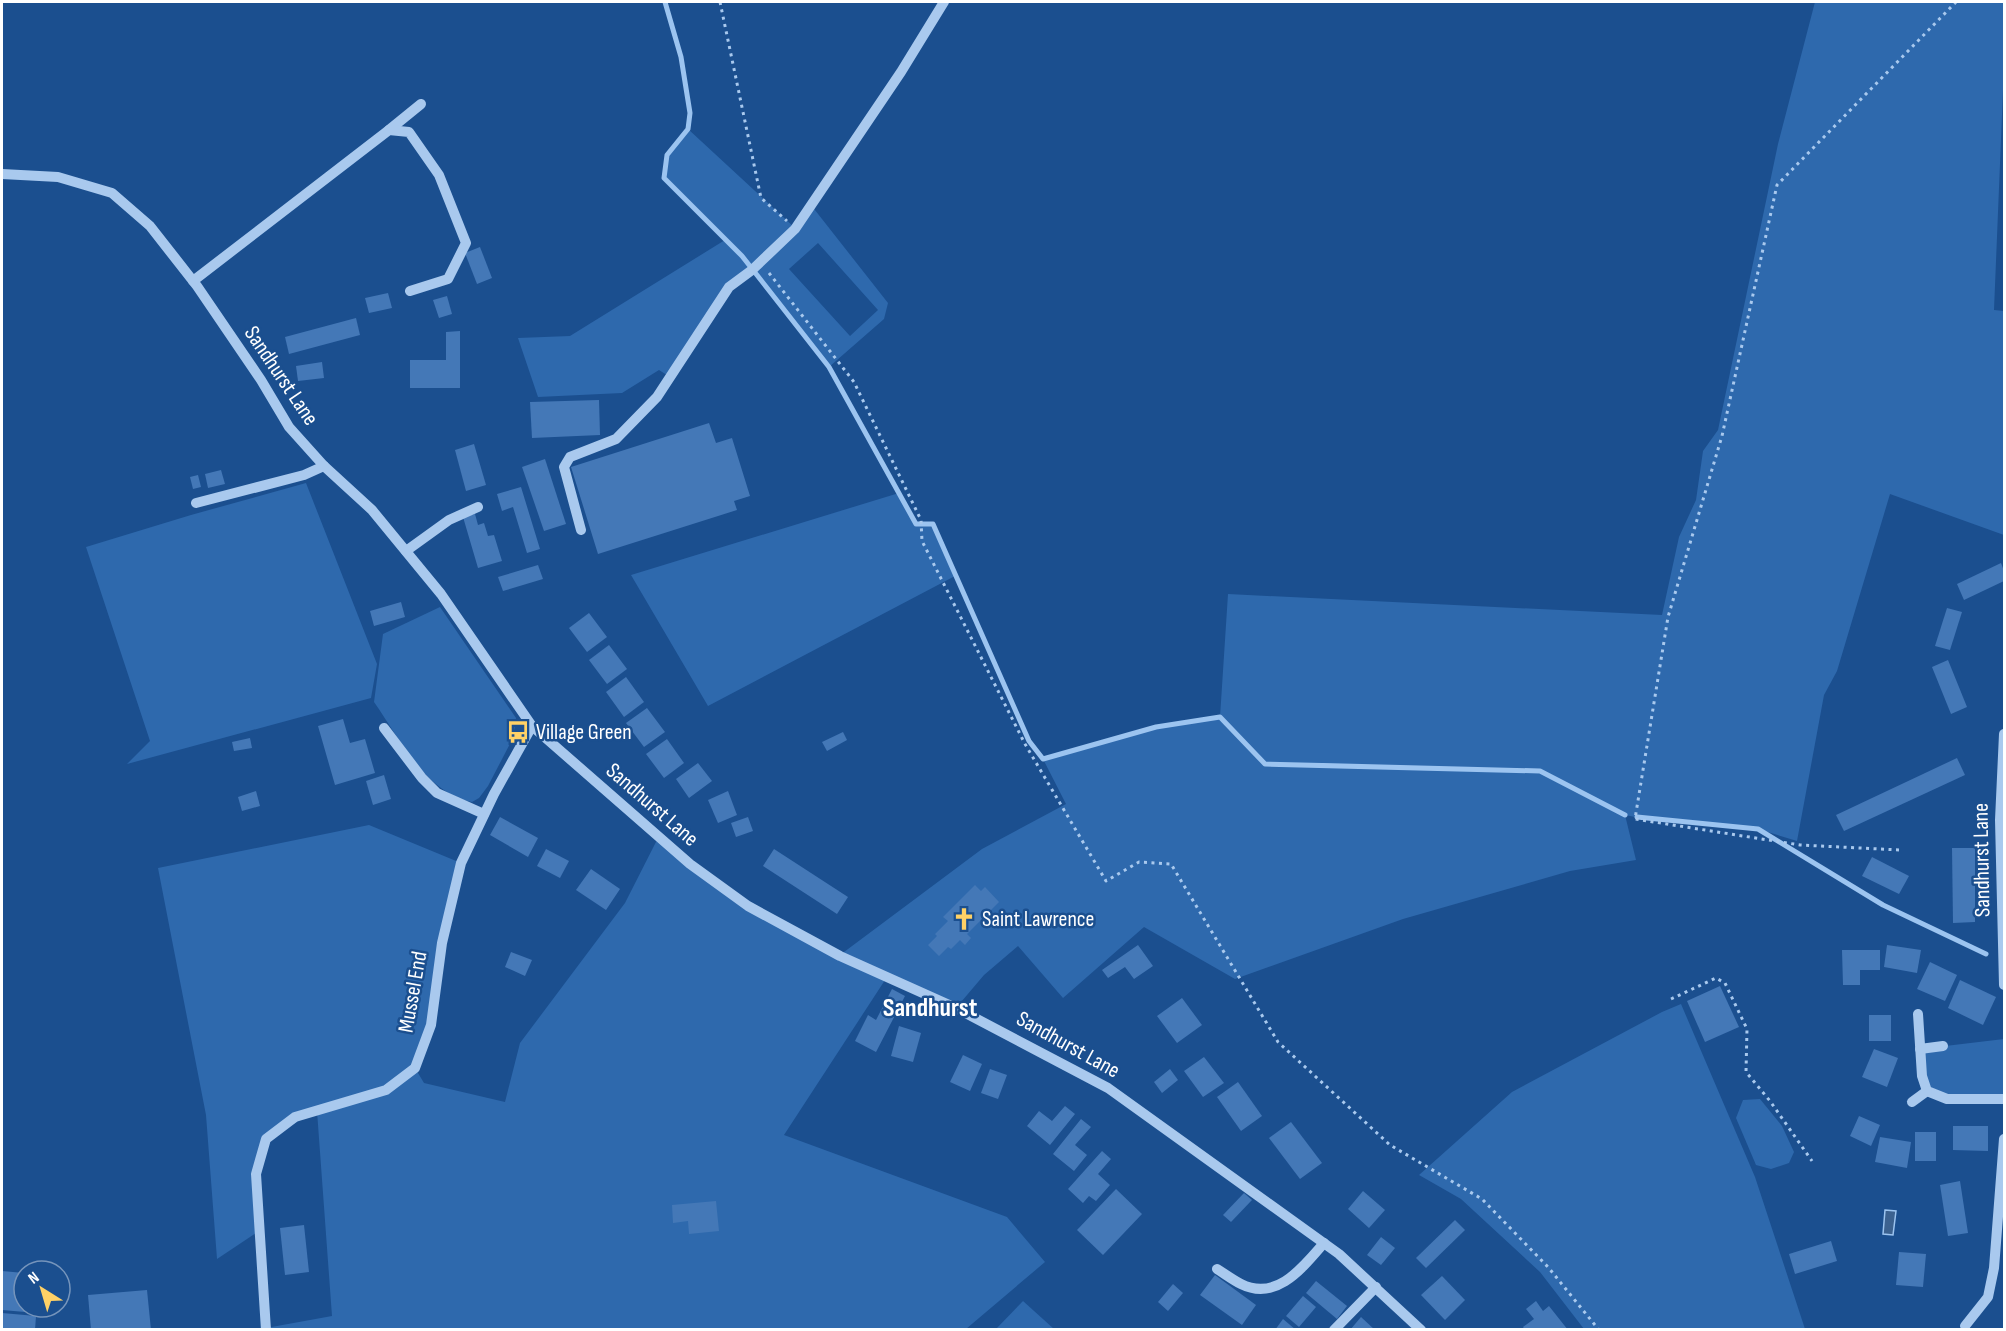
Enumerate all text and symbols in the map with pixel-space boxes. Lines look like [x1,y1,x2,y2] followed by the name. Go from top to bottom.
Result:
[238,321,324,431] street label: Sandhurst Lane
[505,719,531,745] bus stop icon: Village Green
[536,719,632,746] place label: Village Green
[600,757,704,853] street label: Sandhurst Lane
[1968,803,1996,917] street label: Sandhurst Lane
[951,906,977,932] church icon: Saint Lawrence
[982,906,1094,933] place label: Saint Lawrence
[393,949,433,1035] street label: Mussel End
[883,993,978,1024] district label: Sandhurst
[1012,1006,1124,1084] street label: Sandhurst Lane
[12,1259,72,1319] north arrow
[25,1268,43,1288] text: N

